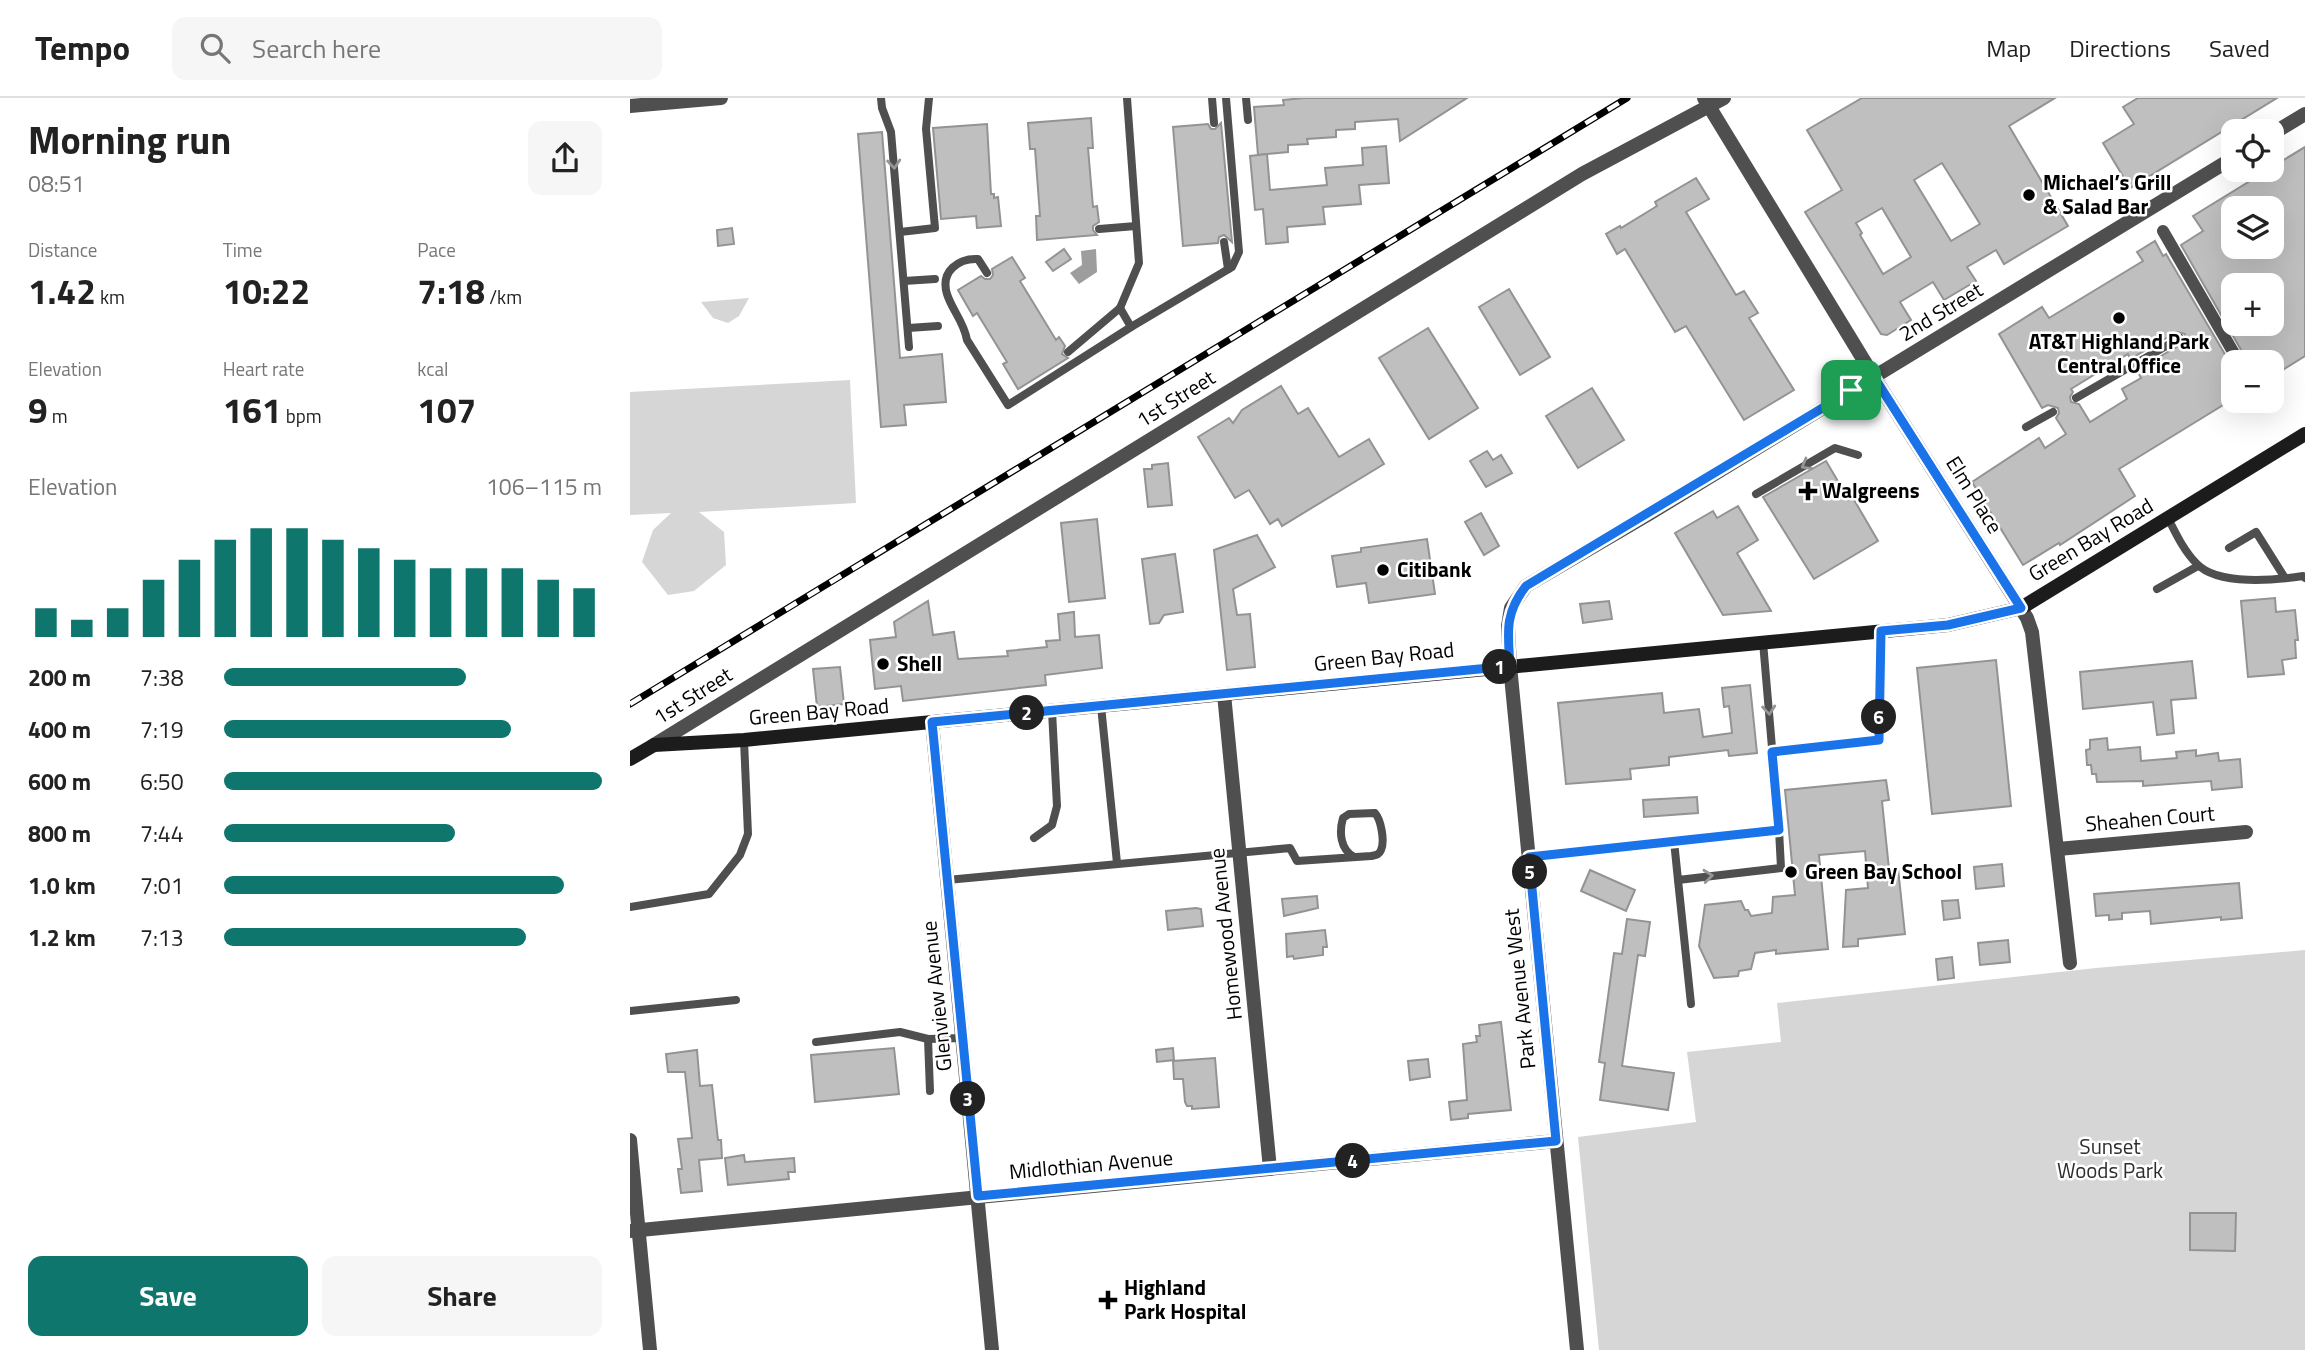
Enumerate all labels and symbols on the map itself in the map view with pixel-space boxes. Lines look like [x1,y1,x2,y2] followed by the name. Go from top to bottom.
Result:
[886,159,901,170] one-way arrow
[2043,166,2171,222] place label: Michael’s Grill & Salad Bar
[2021,187,2037,203] marker: Michael’s Grill & Salad Bar
[1892,273,1989,349] street label: 2nd Street
[2111,310,2127,326] marker: AT&T Highland Park Central Office
[2029,325,2209,381] place label: AT&T Highland Park Central Office
[1821,360,1881,420] pin
[1130,361,1222,435] street label: 1st Street
[1938,449,2011,539] street label: Elm Place
[1800,457,1813,470] one-way arrow
[1822,474,1920,506] place label: Walgreens
[1800,483,1816,499] marker: Walgreens
[2022,489,2159,589] street label: Green Bay Road
[1397,553,1472,585] place label: Citibank
[1375,562,1391,578] marker: Citibank
[1312,633,1456,679] street label: Green Bay Road
[897,647,942,679] place label: Shell
[1482,650,1518,684] pin: 1
[875,656,891,672] marker: Shell
[647,658,739,732] street label: 1st Street
[747,689,890,733] street label: Green Bay Road
[1010,696,1044,730] pin: 2
[1862,700,1896,734] pin: 6
[1761,705,1776,716] one-way arrow
[2084,796,2217,840] street label: Sheahen Court
[1200,847,1250,1022] street label: Homewood Avenue
[1513,854,1548,890] pin: 5
[1805,855,1962,887] place label: Green Bay School
[1783,864,1799,880] marker: Green Bay School
[1702,869,1713,884] one-way arrow
[1495,907,1543,1071] street label: Park Avenue West
[912,919,960,1073] street label: Glenview Avenue
[950,1082,986,1116] pin: 3
[2057,1130,2163,1186] park label: Sunset Woods Park
[1008,1141,1174,1187] street label: Midlothian Avenue
[1336,1144,1370,1178] pin: 4
[1124,1271,1246,1327] place label: Highland Park Hospital
[1098,1290,1118,1310] marker: Highland Park Hospital

